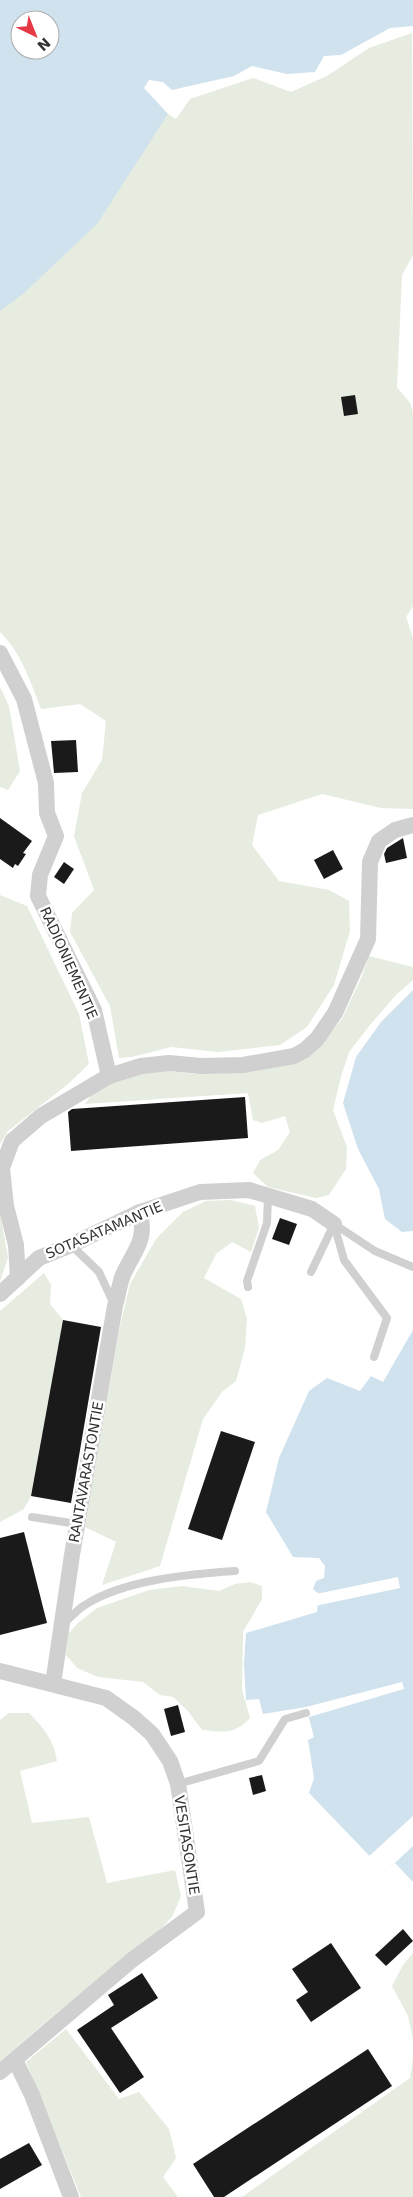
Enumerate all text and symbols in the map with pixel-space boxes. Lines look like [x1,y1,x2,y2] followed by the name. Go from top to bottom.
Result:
[10,10,60,60] north arrow
[34,35,54,54] text: N
[37,904,101,1022] street label: RADIONIEMENTIE
[43,1198,165,1262] street label: SOTASATAMANTIE
[66,1400,106,1544] street label: RANTAVARASTONTIE
[171,1794,203,1896] street label: VESITASONTIE

